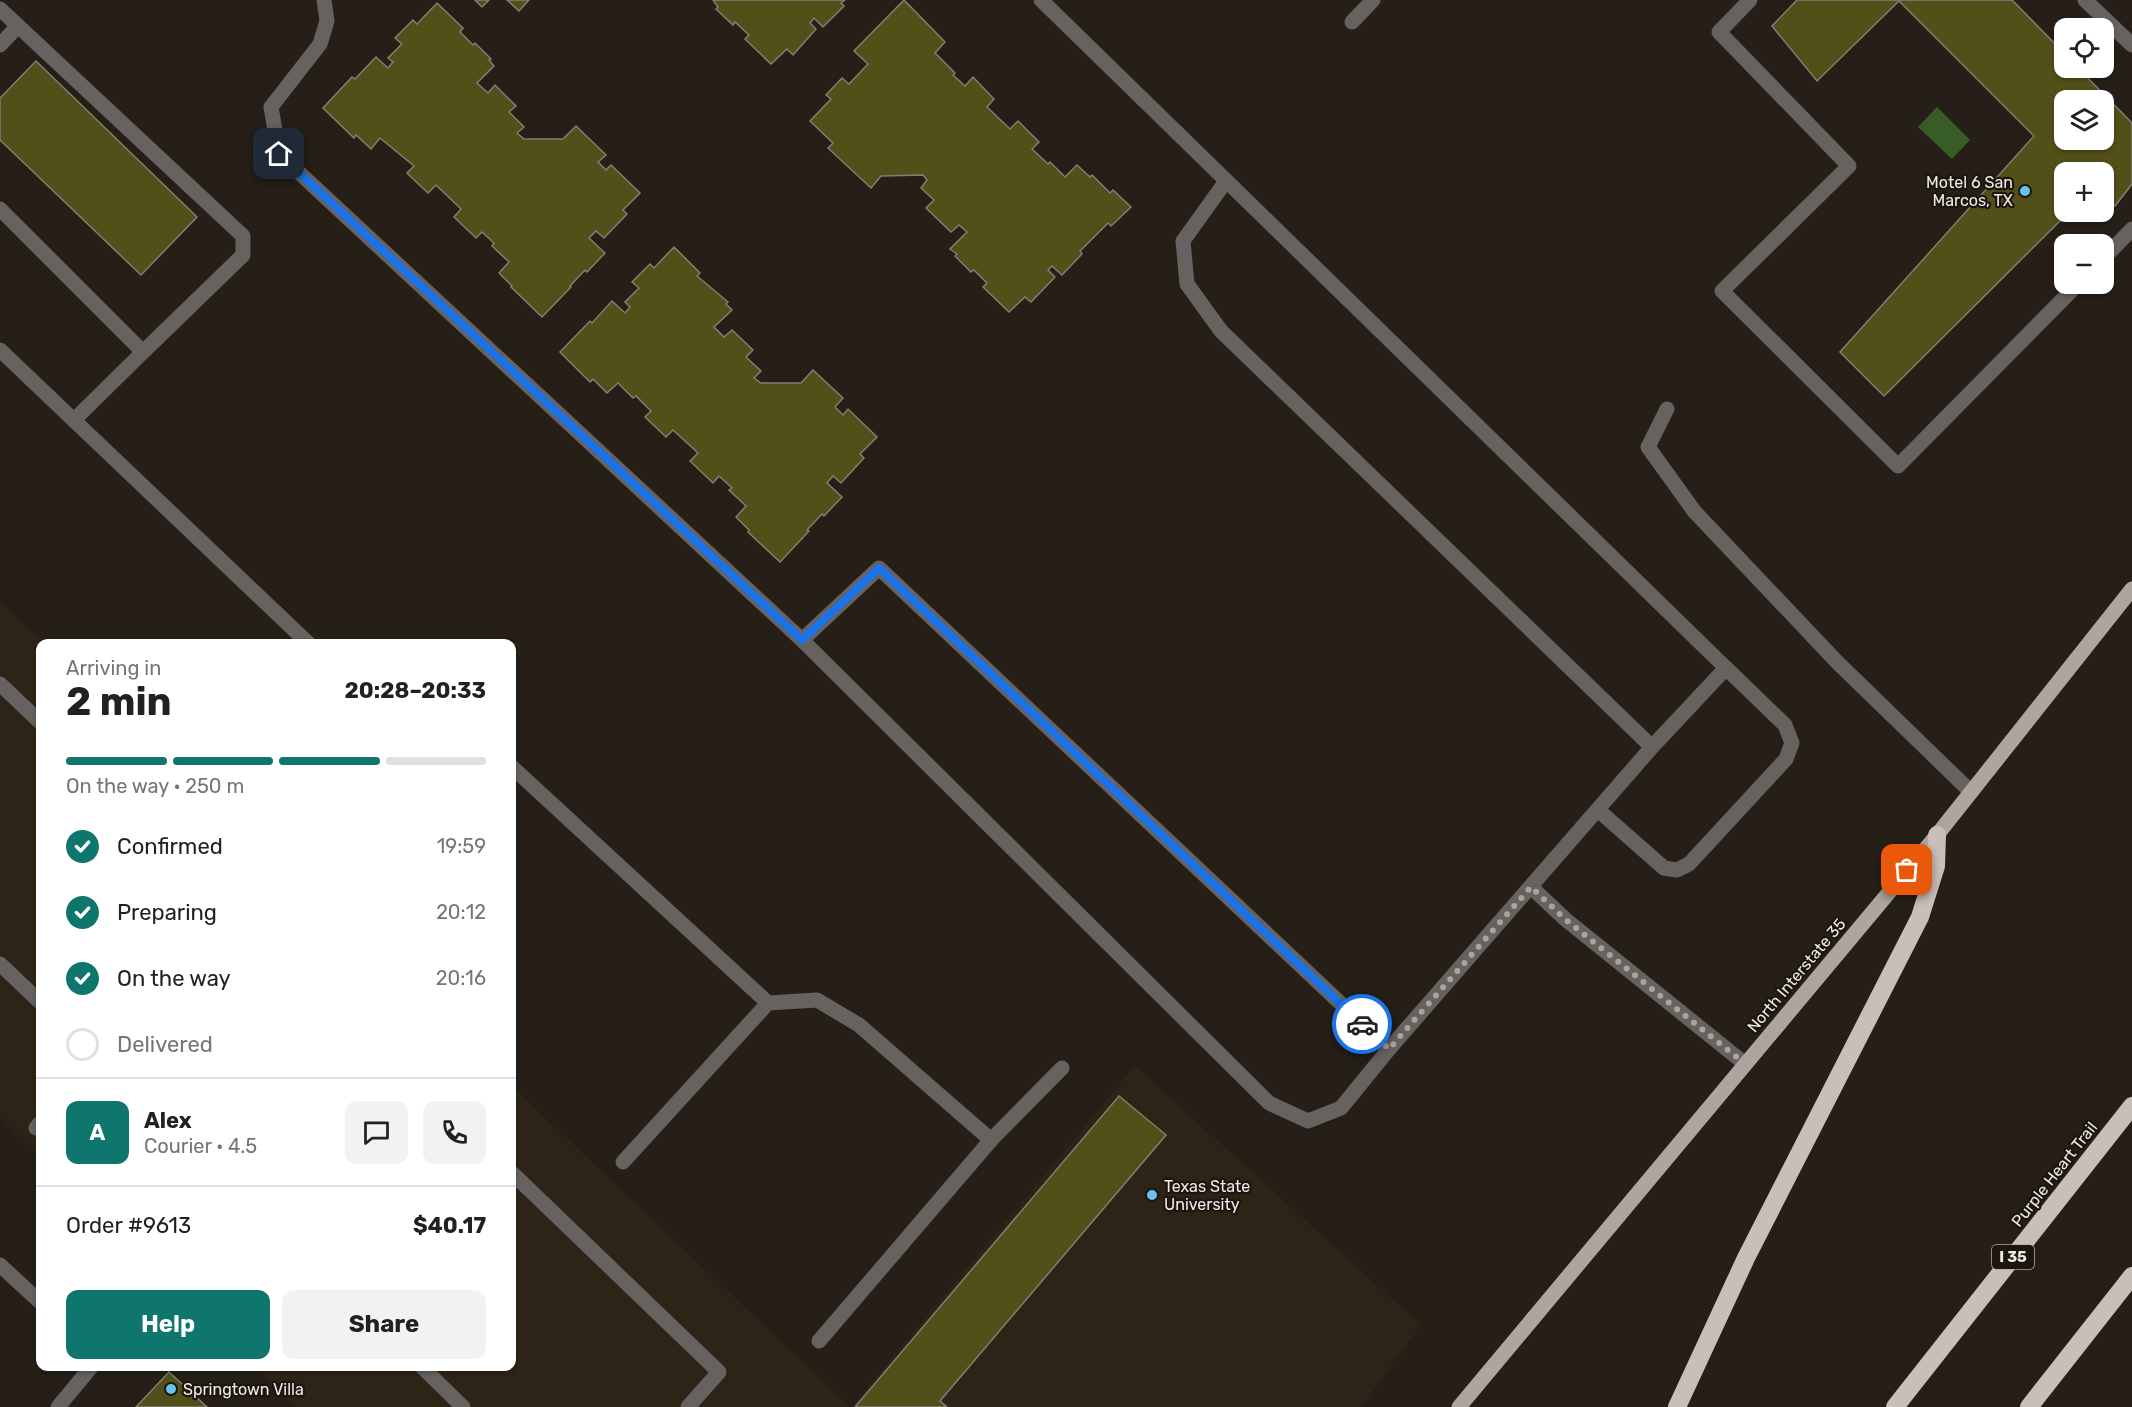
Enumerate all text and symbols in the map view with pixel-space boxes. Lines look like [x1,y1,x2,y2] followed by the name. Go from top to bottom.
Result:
[2054,18,2114,294] map controls
[2054,18,2114,78] button: locate
[2054,90,2114,150] button: layers
[253,128,304,179] pin
[262,137,295,170] icon: home
[2054,162,2114,222] button: +
[1926,173,2013,210] place label: Motel 6 San Marcos, TX
[2018,184,2032,198] marker: Motel 6 San Marcos, TX
[2054,234,2114,294] button: −
[66,656,161,680] text: Arriving in
[345,677,486,704] text: 20:28–20:33
[66,679,172,725] text: 2 min
[66,774,244,798] text: On the way · 250 m
[66,830,99,863] icon: check
[117,833,223,860] text: Confirmed
[437,834,486,858] text: 19:59
[1881,844,1932,895] pin
[1890,853,1923,886] icon: bag
[66,896,99,929] icon: check
[117,899,217,926] text: Preparing
[436,900,486,924] text: 20:12
[1743,914,1850,1036] street label: North Interstate 35
[66,962,99,995] icon: check
[117,965,231,992] text: On the way
[436,966,486,990] text: 20:16
[1332,994,1392,1054] courier
[1346,1008,1379,1041] icon: car
[117,1031,213,1058] text: Delivered
[345,1101,408,1164] button: chat
[423,1101,486,1164] button: phone
[144,1107,192,1134] text: Alex
[2008,1118,2101,1231] street label: Purple Heart Trail
[90,1119,105,1146] text: A
[144,1134,257,1158] text: Courier · 4.5
[1164,1177,1250,1214] place label: Texas State University
[1145,1188,1159,1202] marker: Texas State University
[66,1212,191,1239] text: Order #9613
[413,1212,486,1239] text: $40.17
[1992,1245,2034,1269] road number: I 35
[66,1290,270,1359] button: Help
[282,1290,486,1359] button: Share
[183,1380,304,1399] place label: Springtown Villa
[164,1382,178,1396] marker: Springtown Villa

